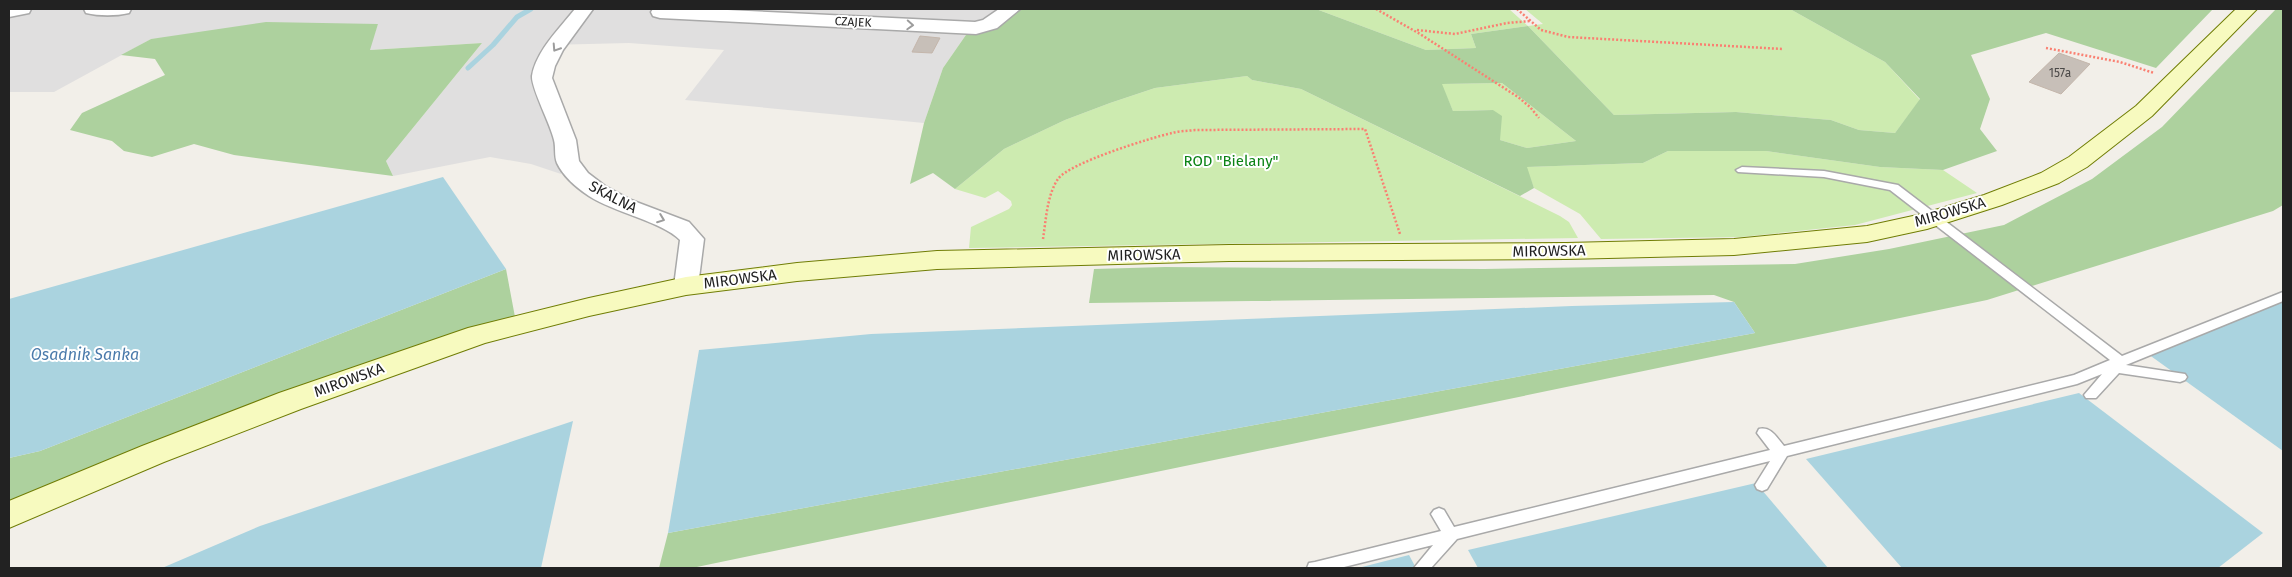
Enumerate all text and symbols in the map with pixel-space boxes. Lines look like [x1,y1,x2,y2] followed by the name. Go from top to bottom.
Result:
[834,14,873,30] street label: CZAJEK
[906,19,914,30] one-way arrow
[552,43,562,52] one-way arrow
[2049,66,2071,80] house number: 157a
[1184,152,1279,170] park label: ROD "Bielany"
[586,177,640,217] street label: SKALNA
[1912,193,1988,231] street label: MIROWSKA
[656,213,665,224] one-way arrow
[1512,241,1586,261] street label: MIROWSKA
[1107,245,1181,265] street label: MIROWSKA
[703,266,778,292] street label: MIROWSKA
[31,345,139,364] water label: Osadnik Sanka
[311,359,387,401] street label: MIROWSKA

